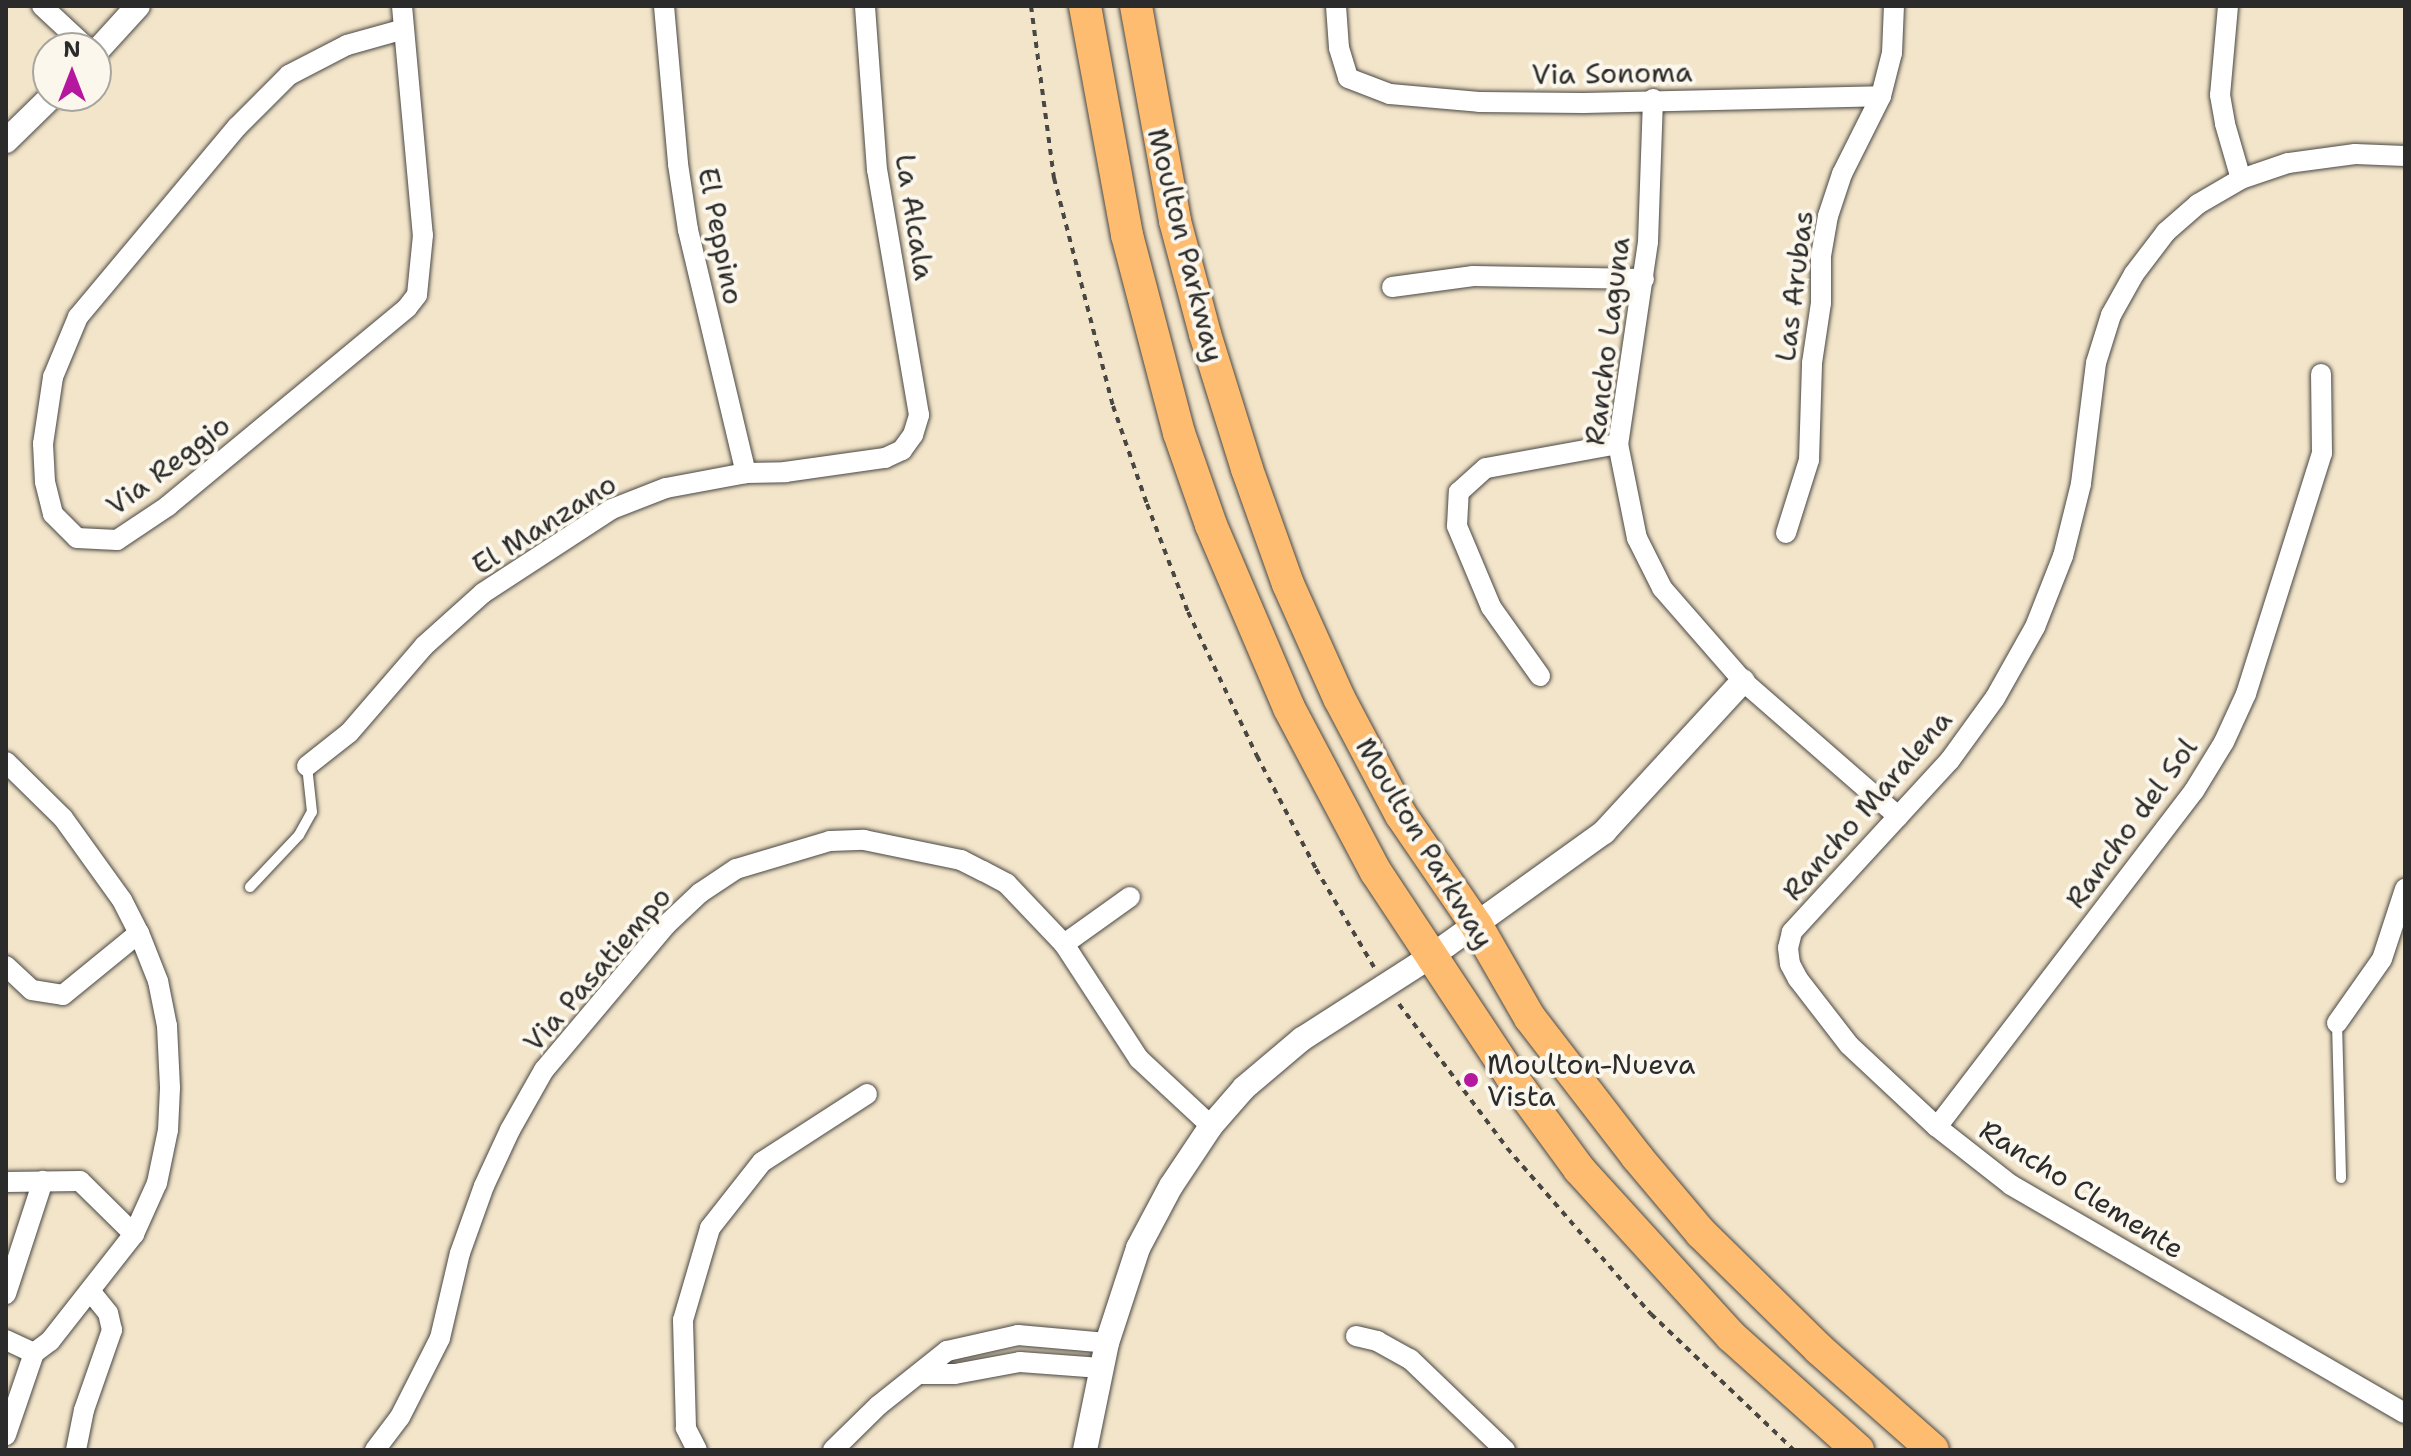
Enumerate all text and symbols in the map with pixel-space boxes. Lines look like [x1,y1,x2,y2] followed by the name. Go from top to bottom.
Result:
[32,32,112,112] north arrow
[63,35,81,64] text: N
[1531,55,1693,91] street label: Via Sonoma
[1141,125,1231,365] street label: Moulton Parkway
[888,152,942,282] street label: La Alcala
[691,165,751,307] street label: El Peppino
[1768,209,1820,363] street label: Las Arubas
[1578,235,1636,447] street label: Rancho Laguna
[100,408,236,522] street label: Via Reggio
[466,466,622,582] street label: El Manzano
[1775,703,1959,907] street label: Rancho Maralena
[2058,731,2204,915] street label: Rancho del Sol
[1349,732,1501,954] street label: Moulton Parkway
[516,880,678,1058] street label: Via Pasatiempo
[1487,1047,1695,1113] place label: Moulton-Nueva Vista
[1462,1071,1480,1089] marker: Moulton-Nueva Vista
[1974,1113,2190,1265] street label: Rancho Clemente

